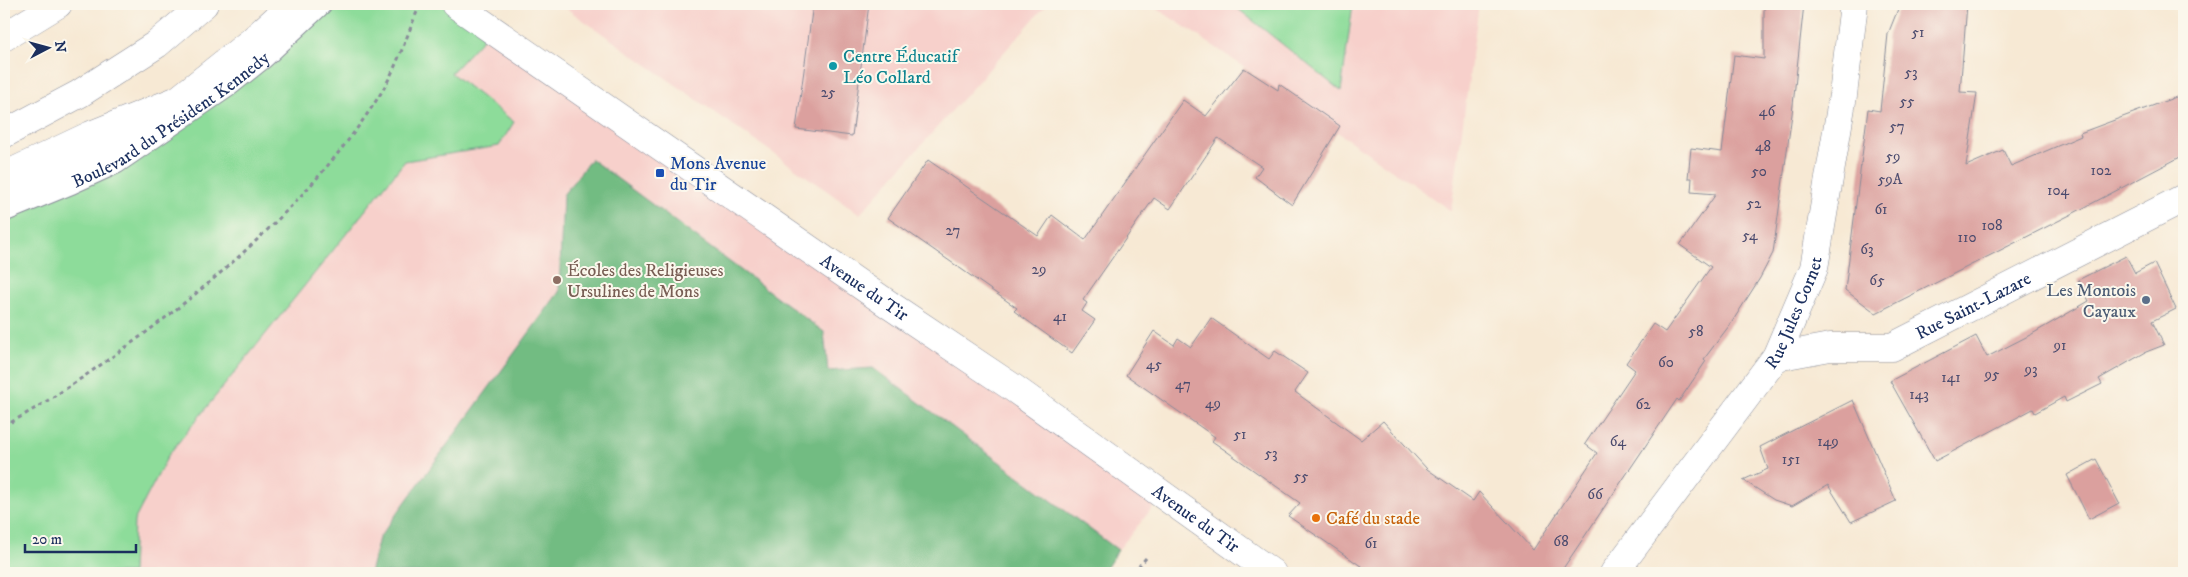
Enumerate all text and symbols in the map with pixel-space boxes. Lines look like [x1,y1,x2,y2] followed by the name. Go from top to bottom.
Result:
[22,22,72,72] north arrow
[1912,23,1924,42] house number: 51
[50,40,70,54] text: N
[843,46,961,89] place label: Centre Éducatif Léo Collard
[69,47,275,193] street label: Boulevard du Président Kennedy
[827,60,839,72] marker: Centre Éducatif Léo Collard
[1904,63,1918,82] house number: 53
[821,83,836,102] house number: 25
[1900,92,1915,111] house number: 55
[1759,102,1776,121] house number: 46
[1889,117,1905,136] house number: 57
[1755,137,1771,156] house number: 48
[1886,147,1900,166] house number: 59
[670,153,766,196] place label: Mons Avenue du Tir
[2091,161,2112,180] house number: 102
[1751,162,1767,181] house number: 50
[654,167,666,179] marker: Mons Avenue du Tir
[1878,170,1903,189] house number: 59A
[2047,181,2069,200] house number: 104
[1747,194,1762,213] house number: 52
[1874,200,1888,219] house number: 61
[1981,216,2003,235] house number: 108
[946,221,961,240] house number: 27
[1742,226,1758,245] house number: 54
[1957,228,1977,247] house number: 110
[1860,240,1874,259] house number: 63
[816,250,912,327] street label: Avenue du Tir
[1761,255,1828,374] street label: Rue Jules Cornet
[567,260,724,303] place label: Écoles des Religieuses Ursulines de Mons
[1032,260,1046,279] house number: 29
[1912,268,2035,345] street label: Rue Saint-Lazare
[1869,271,1885,290] house number: 65
[551,274,563,286] marker: Écoles des Religieuses Ursulines de Mons
[2046,280,2136,323] place label: Les Montois Cayaux
[2140,294,2152,306] marker: Les Montois Cayaux
[1053,307,1067,326] house number: 41
[1689,322,1703,341] house number: 58
[2053,336,2066,355] house number: 91
[1658,353,1674,372] house number: 60
[1146,355,1163,374] house number: 45
[2023,360,2038,379] house number: 93
[1984,365,2000,384] house number: 95
[1941,368,1961,387] house number: 141
[1175,375,1191,394] house number: 47
[1909,385,1929,404] house number: 143
[1205,394,1221,413] house number: 49
[1635,395,1651,414] house number: 62
[1234,425,1246,444] house number: 51
[1610,432,1627,451] house number: 64
[1817,432,1839,451] house number: 149
[1264,444,1278,463] house number: 53
[1782,450,1800,469] house number: 151
[1294,467,1309,486] house number: 55
[1147,481,1243,558] street label: Avenue du Tir
[1587,485,1604,504] house number: 66
[1326,508,1420,530] place label: Café du stade
[1310,512,1322,524] marker: Café du stade
[25,522,136,554] scale bar
[32,530,62,549] text: 20 m
[1553,532,1569,551] house number: 68
[1364,534,1378,553] house number: 61

